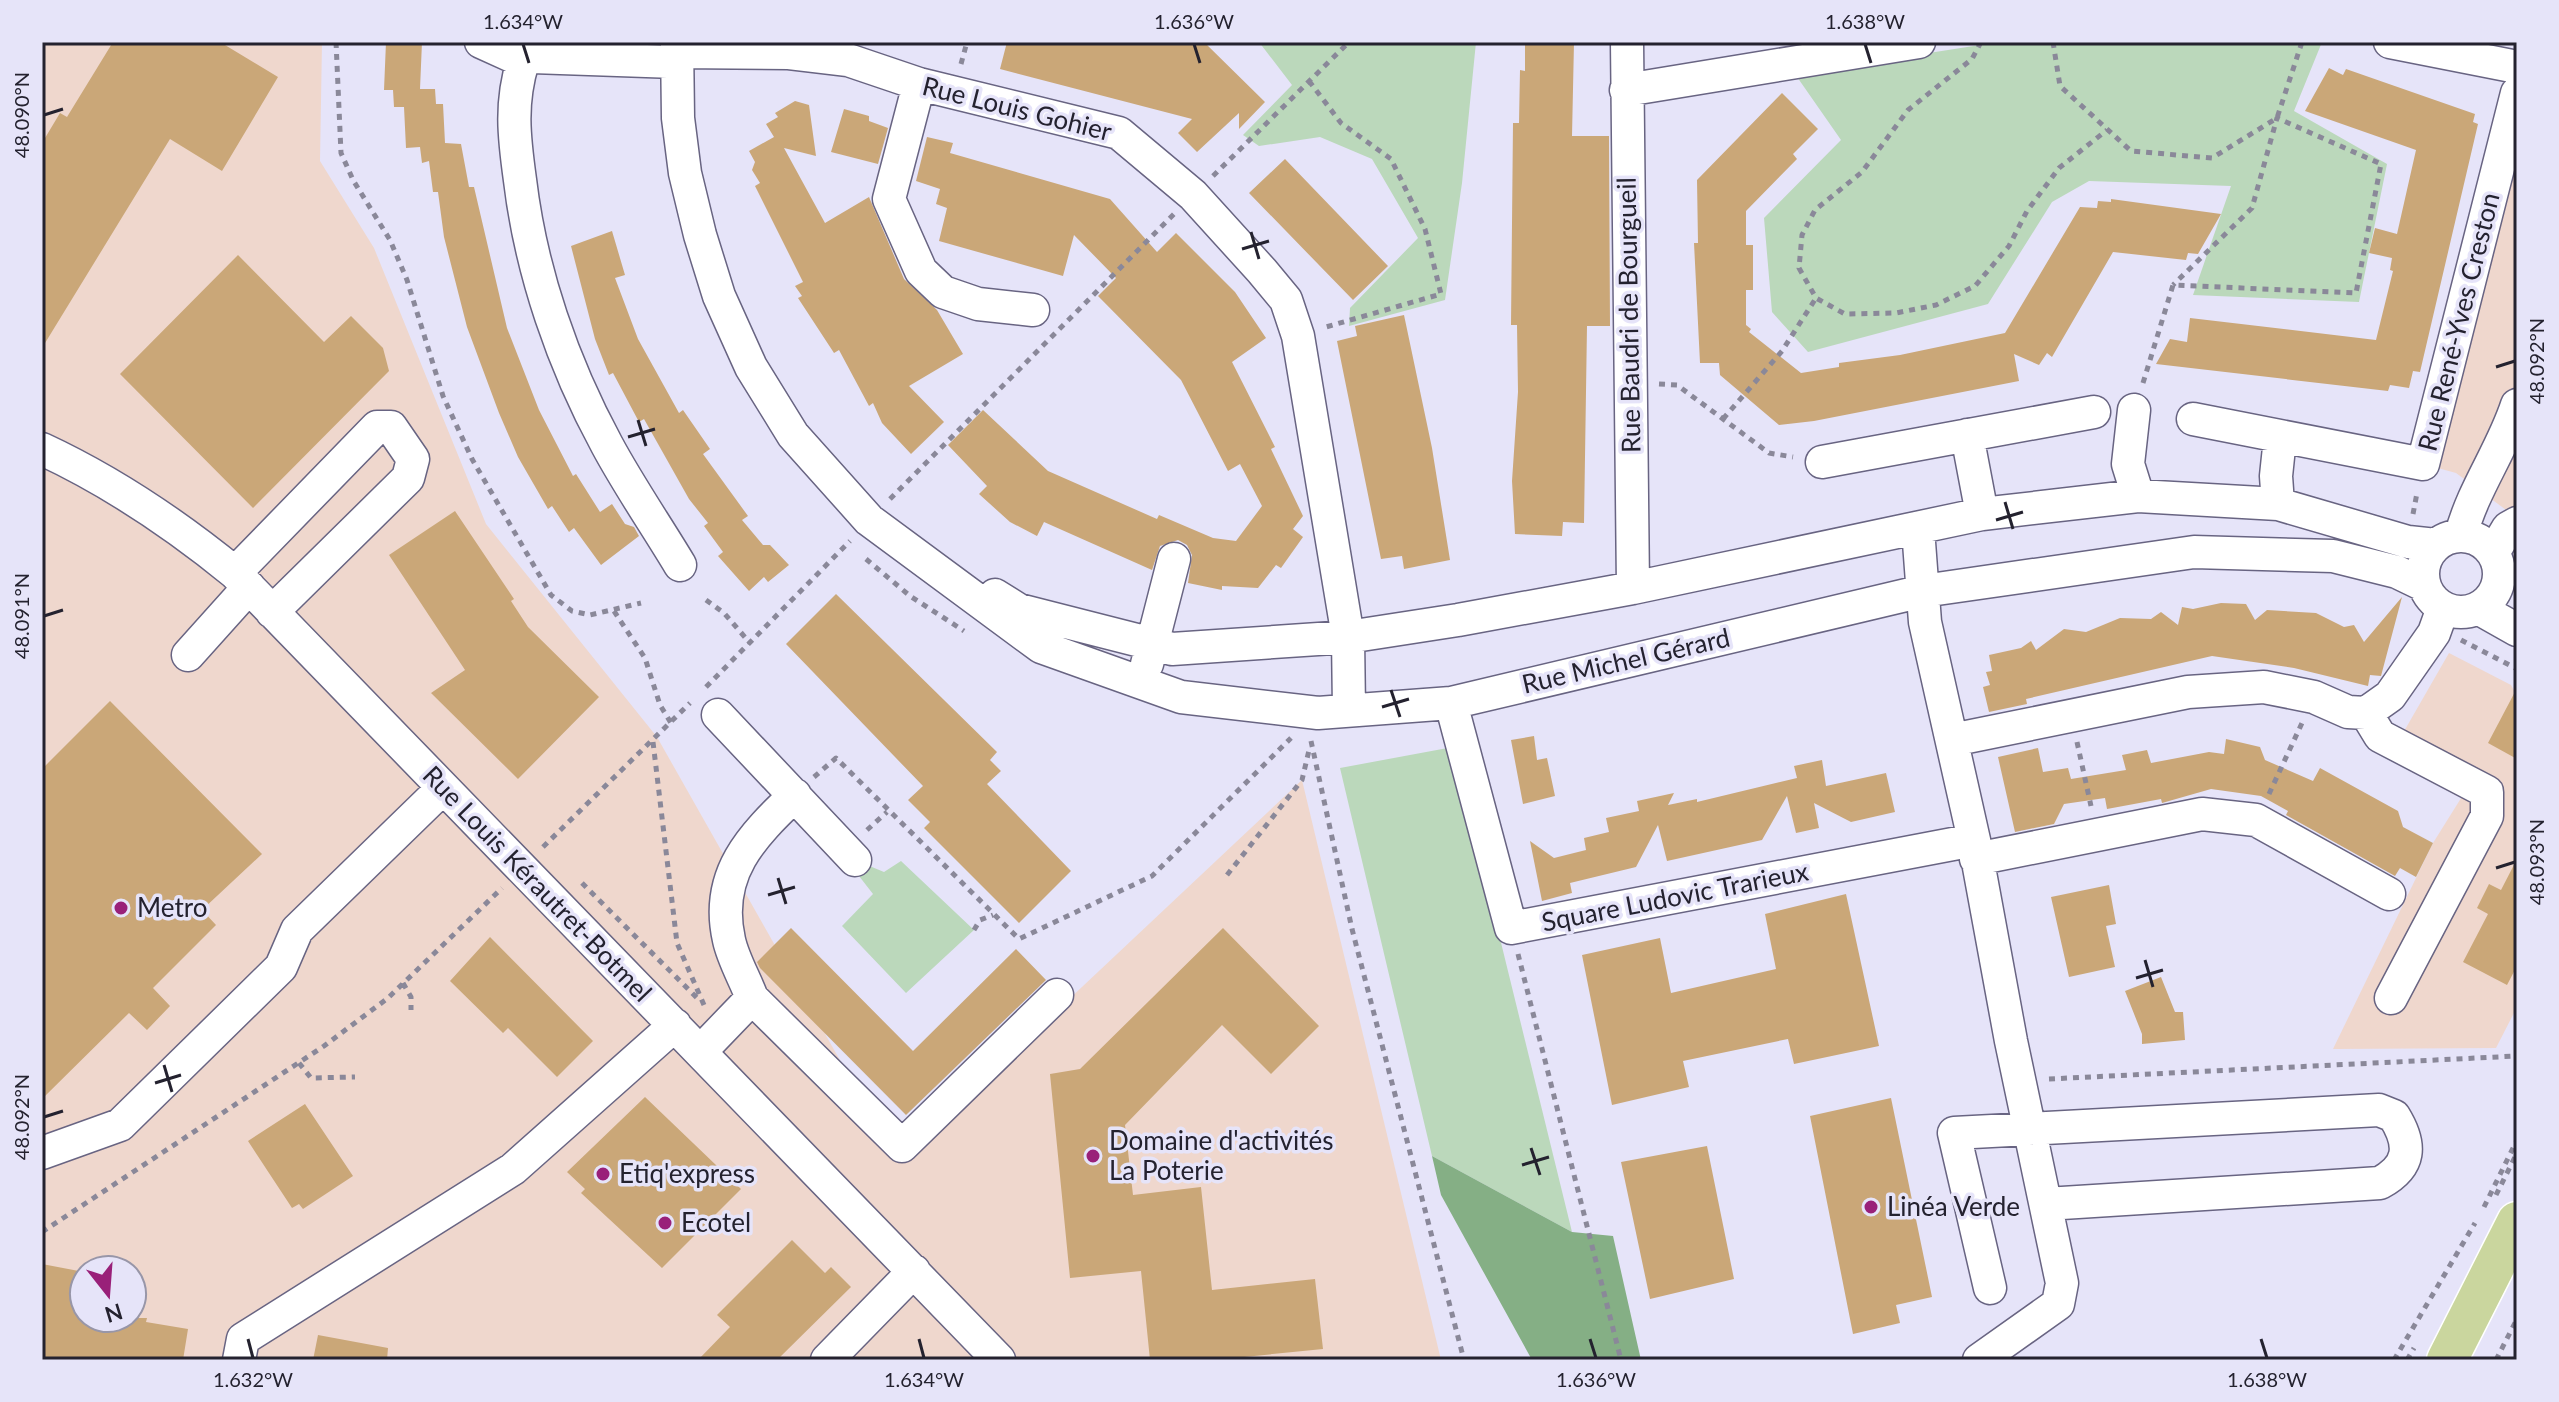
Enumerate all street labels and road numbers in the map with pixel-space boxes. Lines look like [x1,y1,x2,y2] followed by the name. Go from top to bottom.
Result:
[919,69,1116,147] street label: Rue Louis Gohier
[1610,177,1646,453] street label: Rue Baudri de Bourgueil
[2410,189,2506,454] street label: Rue René-Yves Creston
[1519,621,1733,700] street label: Rue Michel Gérard
[417,759,659,1008] street label: Rue Louis Kérautret-Botmel
[1539,854,1811,938] street label: Square Ludovic Trarieux

